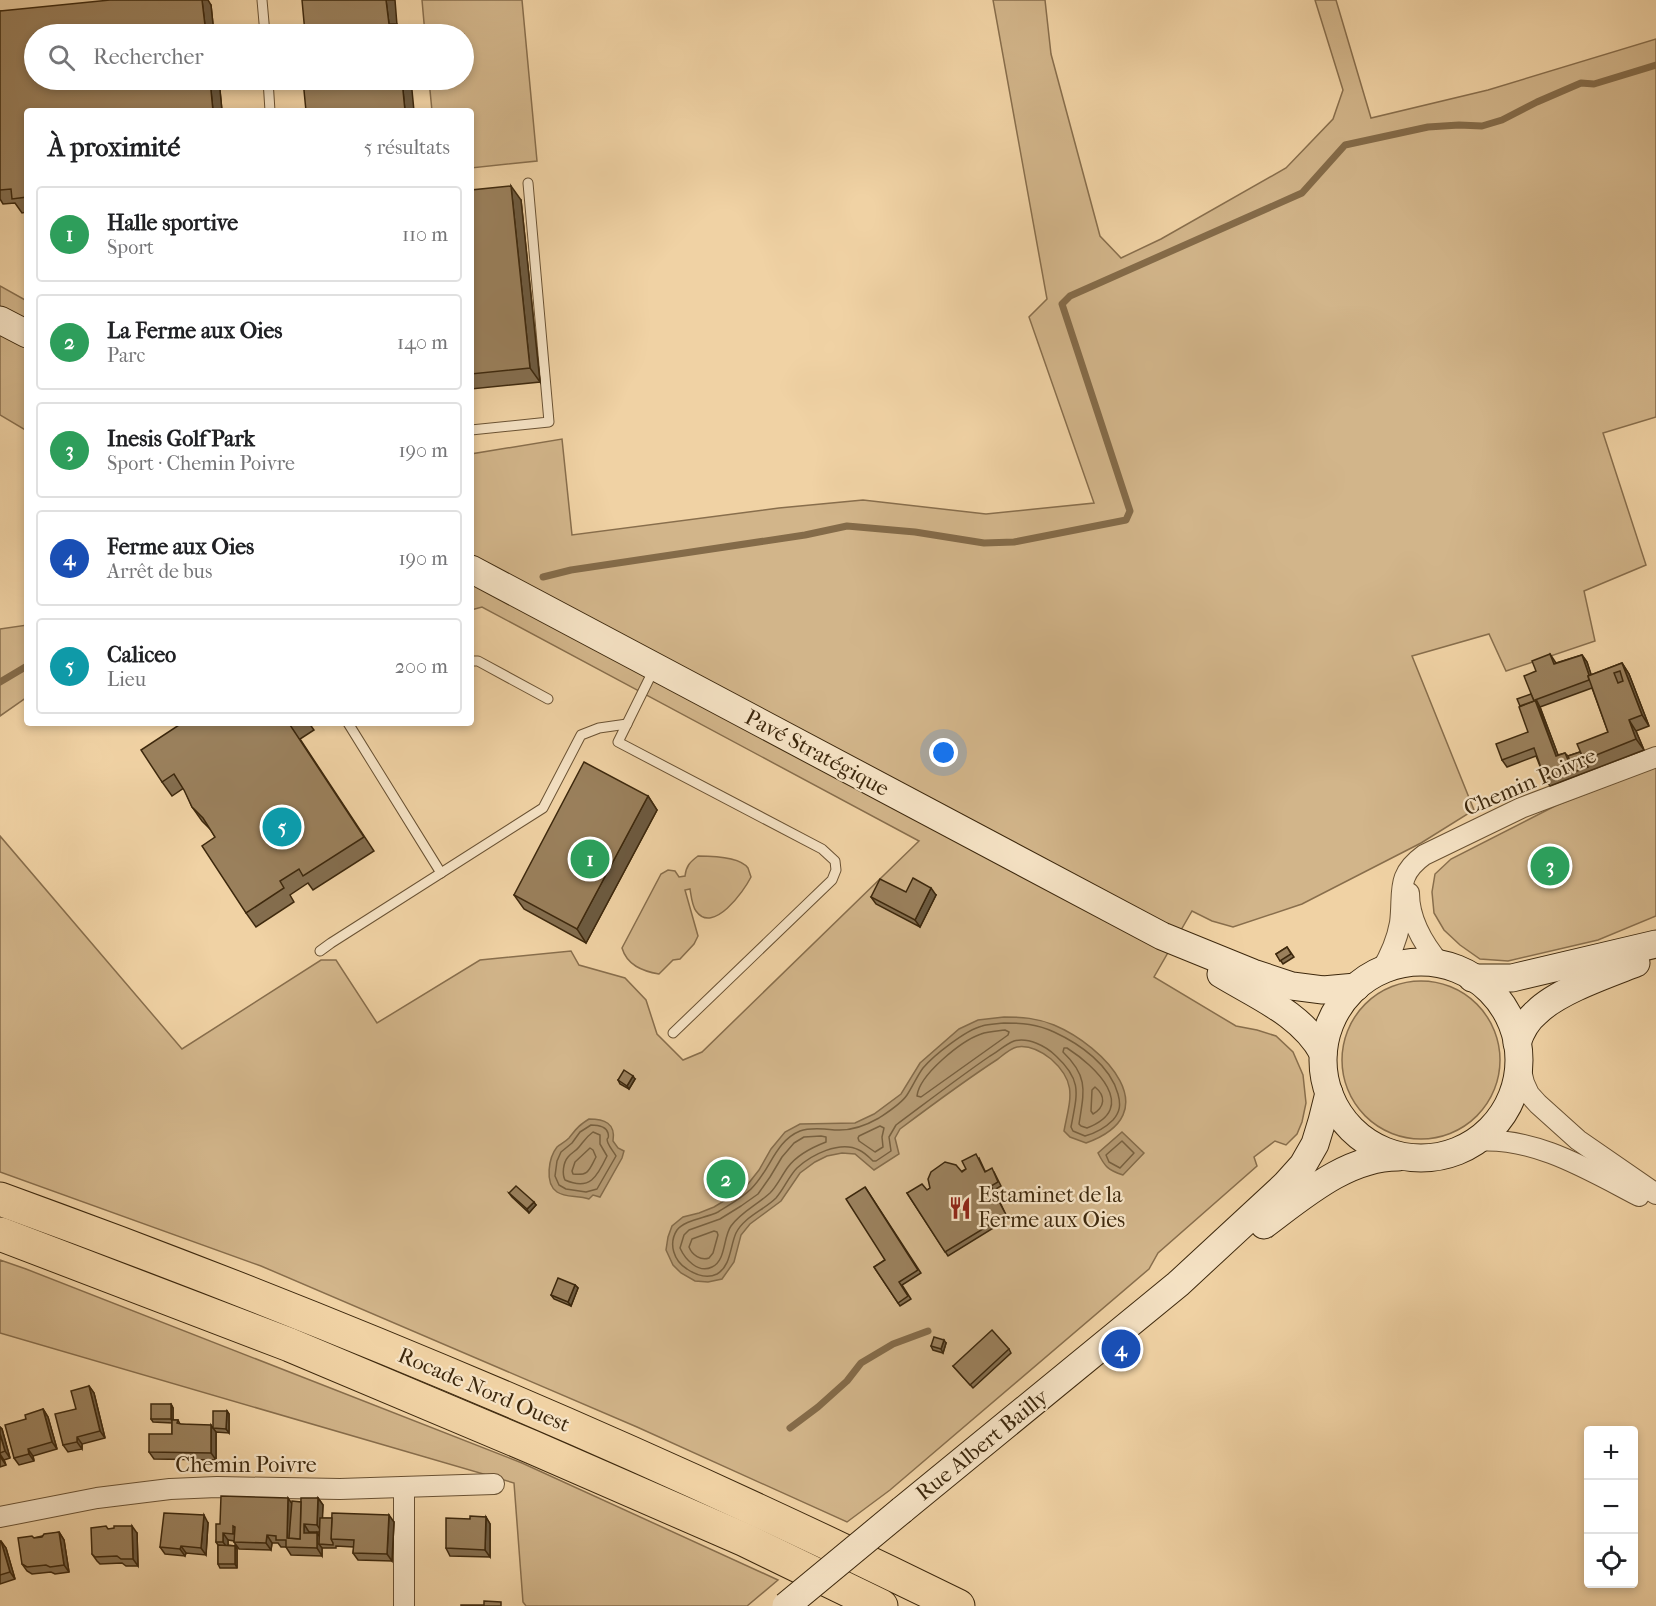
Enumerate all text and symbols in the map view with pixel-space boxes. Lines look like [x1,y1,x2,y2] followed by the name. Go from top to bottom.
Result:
[24,24,474,90] search box
[45,41,78,74] icon: search
[93,44,204,70] text: Rechercher
[48,132,180,163] text: À proximité
[364,136,450,159] text: 5 résultats
[107,210,238,236] text: Halle sportive
[66,223,73,246] text: 1
[402,223,448,246] text: 110 m
[107,236,154,259] text: Sport
[107,318,282,344] text: La Ferme aux Oies
[64,331,75,354] text: 2
[397,331,448,354] text: 140 m
[107,344,145,367] text: Parc
[107,426,255,452] text: Inesis Golf Park
[65,439,74,462] text: 3
[398,439,448,462] text: 190 m
[107,452,295,475] text: Sport · Chemin Poivre
[107,534,254,560] text: Ferme aux Oies
[64,547,75,570] text: 4
[398,547,448,570] text: 190 m
[107,560,212,583] text: Arrêt de bus
[107,642,176,668] text: Caliceo
[65,655,74,678] text: 5
[395,655,448,678] text: 200 m
[107,668,146,691] text: Lieu
[741,704,894,802] street label: Pavé Stratégique
[929,738,958,767] your location
[1460,742,1600,822] street label: Chemin Poivre
[262,804,302,850] pin: 5
[570,836,610,882] pin: 1
[1530,844,1570,888] pin: 3
[706,1156,746,1202] pin: 2
[978,1182,1125,1233] place label: Estaminet de la Ferme aux Oies
[947,1195,973,1221] restaurant icon: Estaminet de la Ferme aux Oies
[1102,1326,1140,1372] pin: 4
[394,1342,574,1438] street label: Rocade Nord Ouest
[911,1383,1054,1506] street label: Rue Albert Bailly
[1584,1426,1638,1588] map controls
[1584,1426,1638,1480] button: +
[175,1452,317,1478] street label: Chemin Poivre
[1584,1480,1638,1534] button: −
[1584,1534,1638,1588] button: locate

